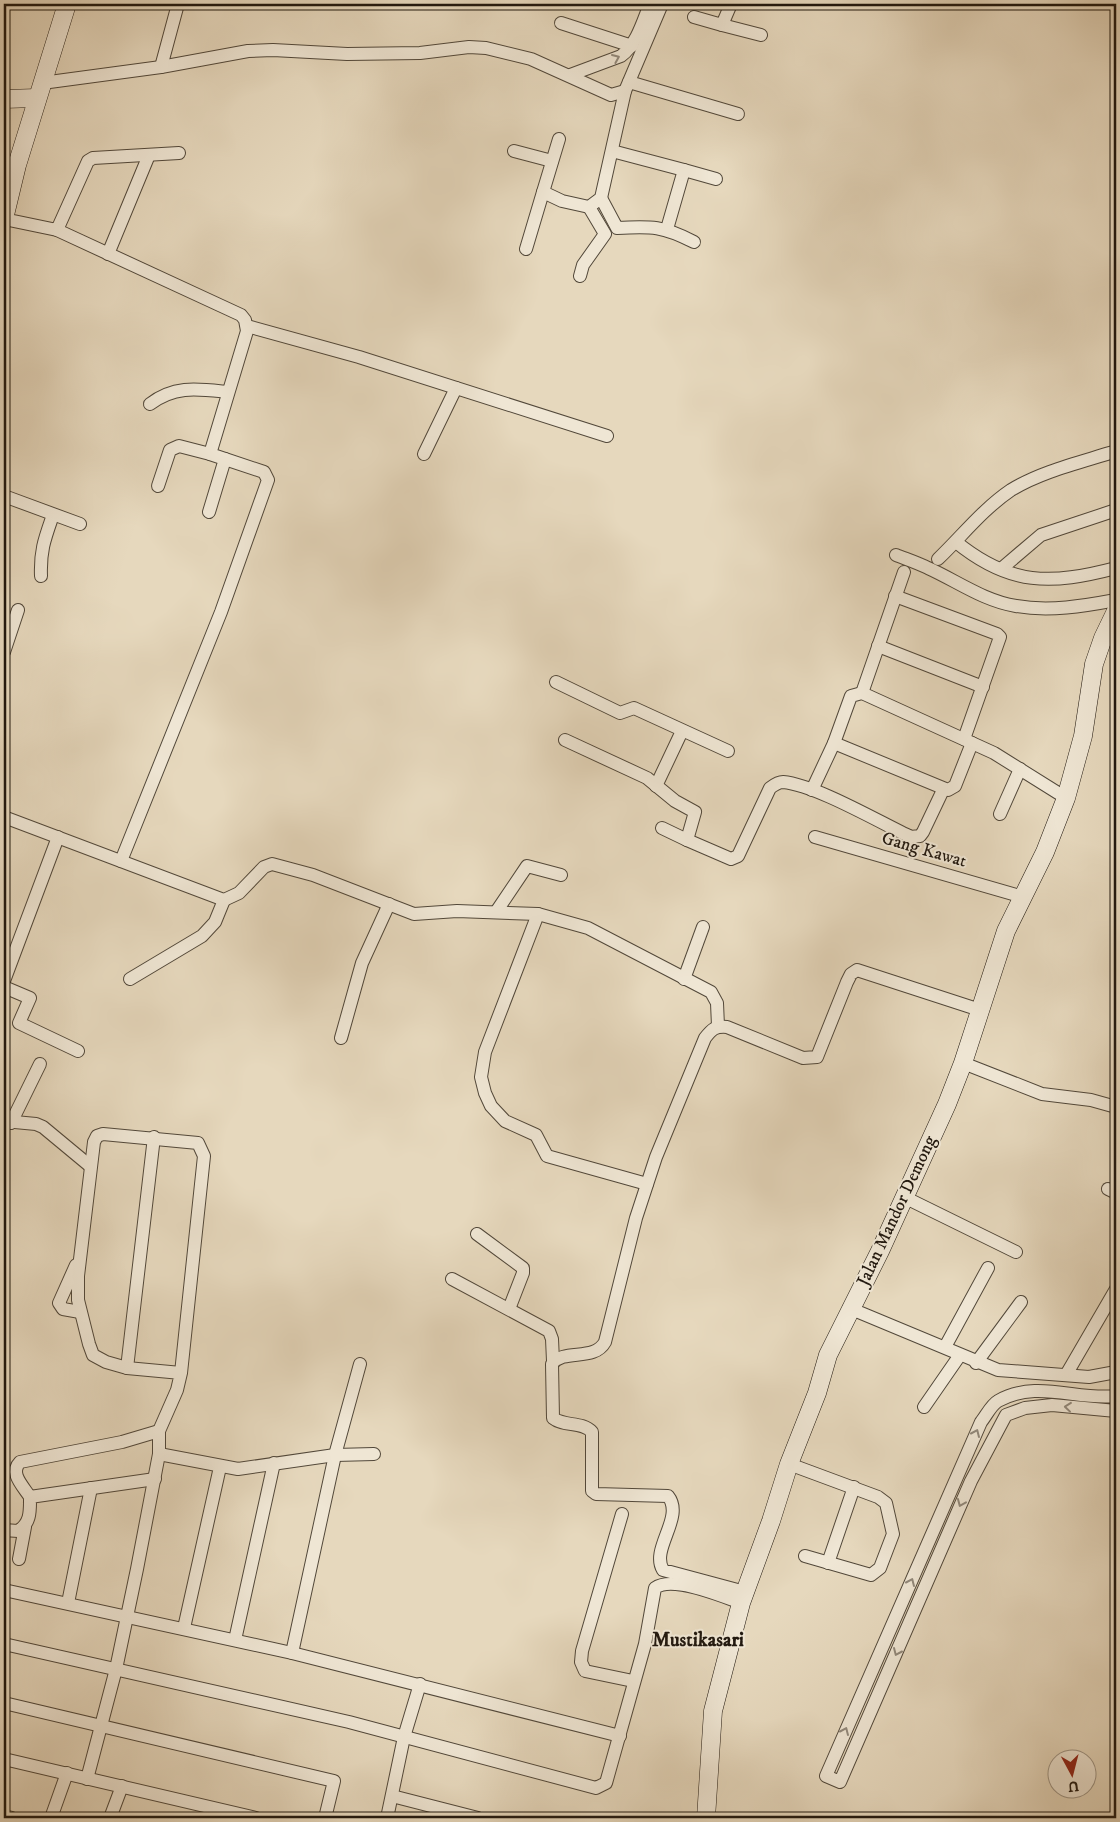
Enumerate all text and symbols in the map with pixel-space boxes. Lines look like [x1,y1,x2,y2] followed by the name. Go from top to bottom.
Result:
[611,53,620,64] one-way arrow
[879,827,969,873] street label: Gang Kawat
[852,1132,942,1292] street label: Jalan Mandor Demong
[1063,1402,1071,1413] one-way arrow
[970,1429,981,1438] one-way arrow
[957,1498,967,1507] one-way arrow
[904,1578,915,1587] one-way arrow
[652,1628,744,1653] district label: Mustikasari
[892,1647,903,1656] one-way arrow
[839,1727,850,1736] one-way arrow
[1048,1750,1098,1800] north arrow
[1067,1776,1080,1796] text: U

